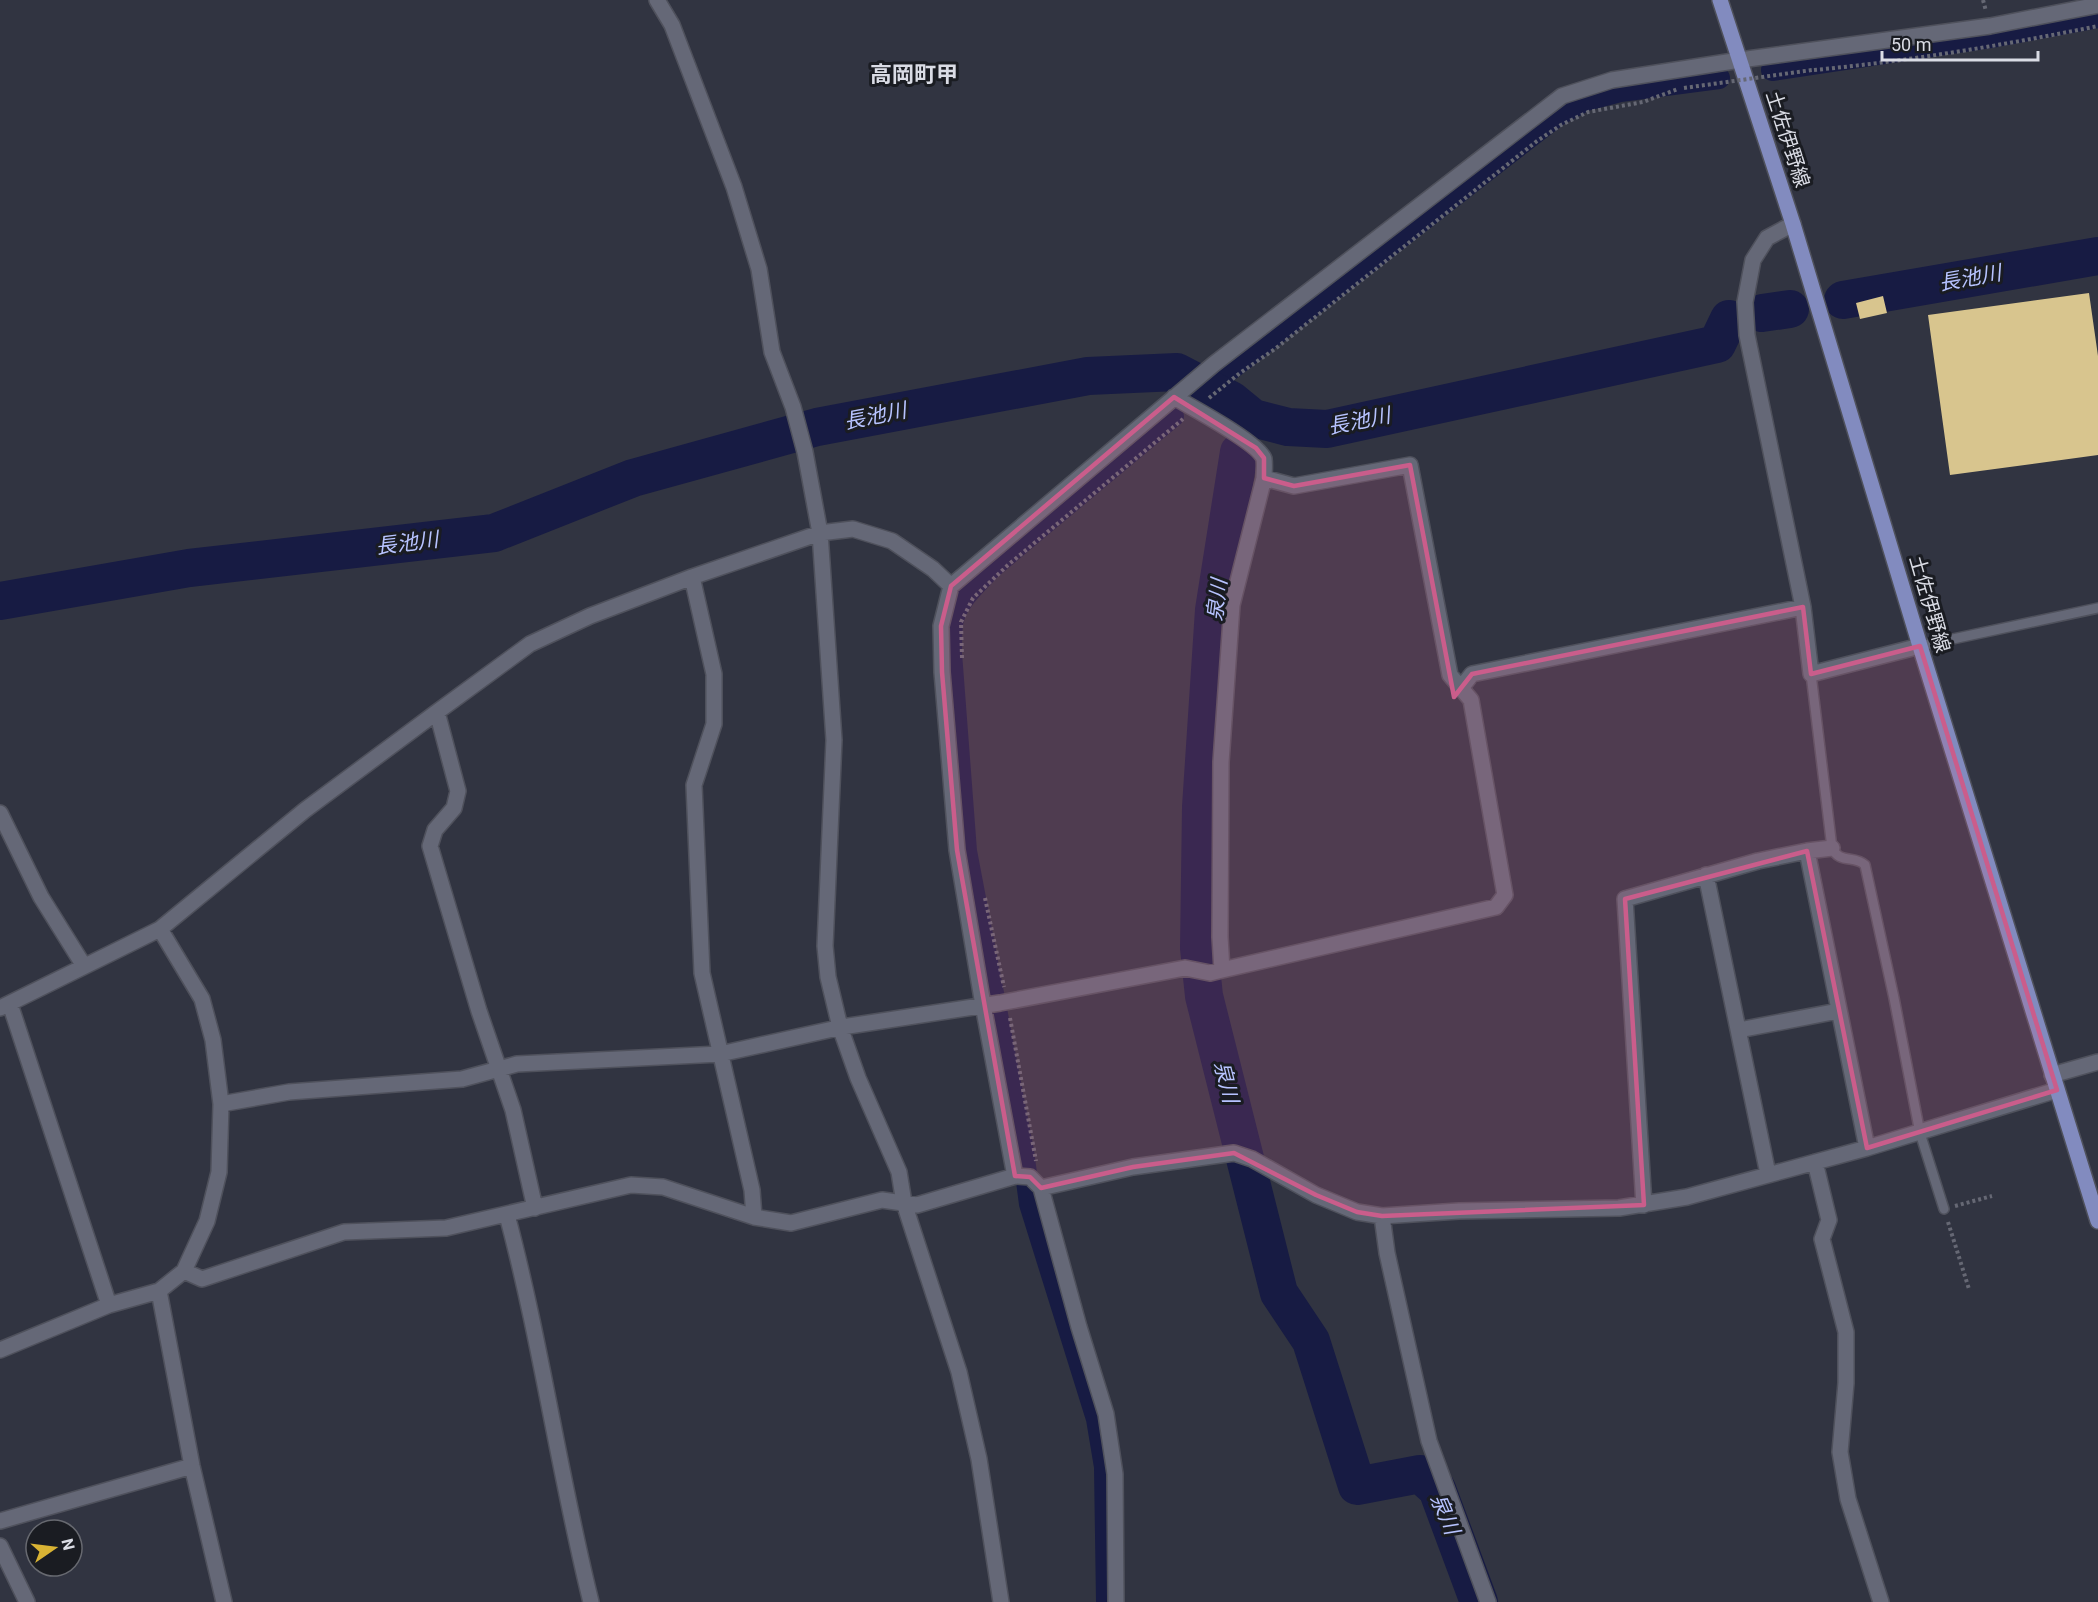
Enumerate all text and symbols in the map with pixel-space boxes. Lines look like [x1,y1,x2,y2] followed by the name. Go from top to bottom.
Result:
[1882,24,2038,62] scale bar
[1891,34,1931,55] text: 50 m
[870,62,958,87] district label: 高岡町甲
[1761,88,1815,190] street label: 土佐伊野線
[1937,260,2005,295] water label: 長池川
[842,398,910,434] water label: 長池川
[1326,403,1394,439] water label: 長池川
[374,527,442,559] water label: 長池川
[1905,553,1955,655] street label: 土佐伊野線
[1203,576,1232,622] water label: 泉川
[1209,1059,1243,1107] water label: 泉川
[1426,1490,1465,1540] water label: 泉川
[24,1518,84,1578] north arrow
[57,1537,79,1552] text: N

